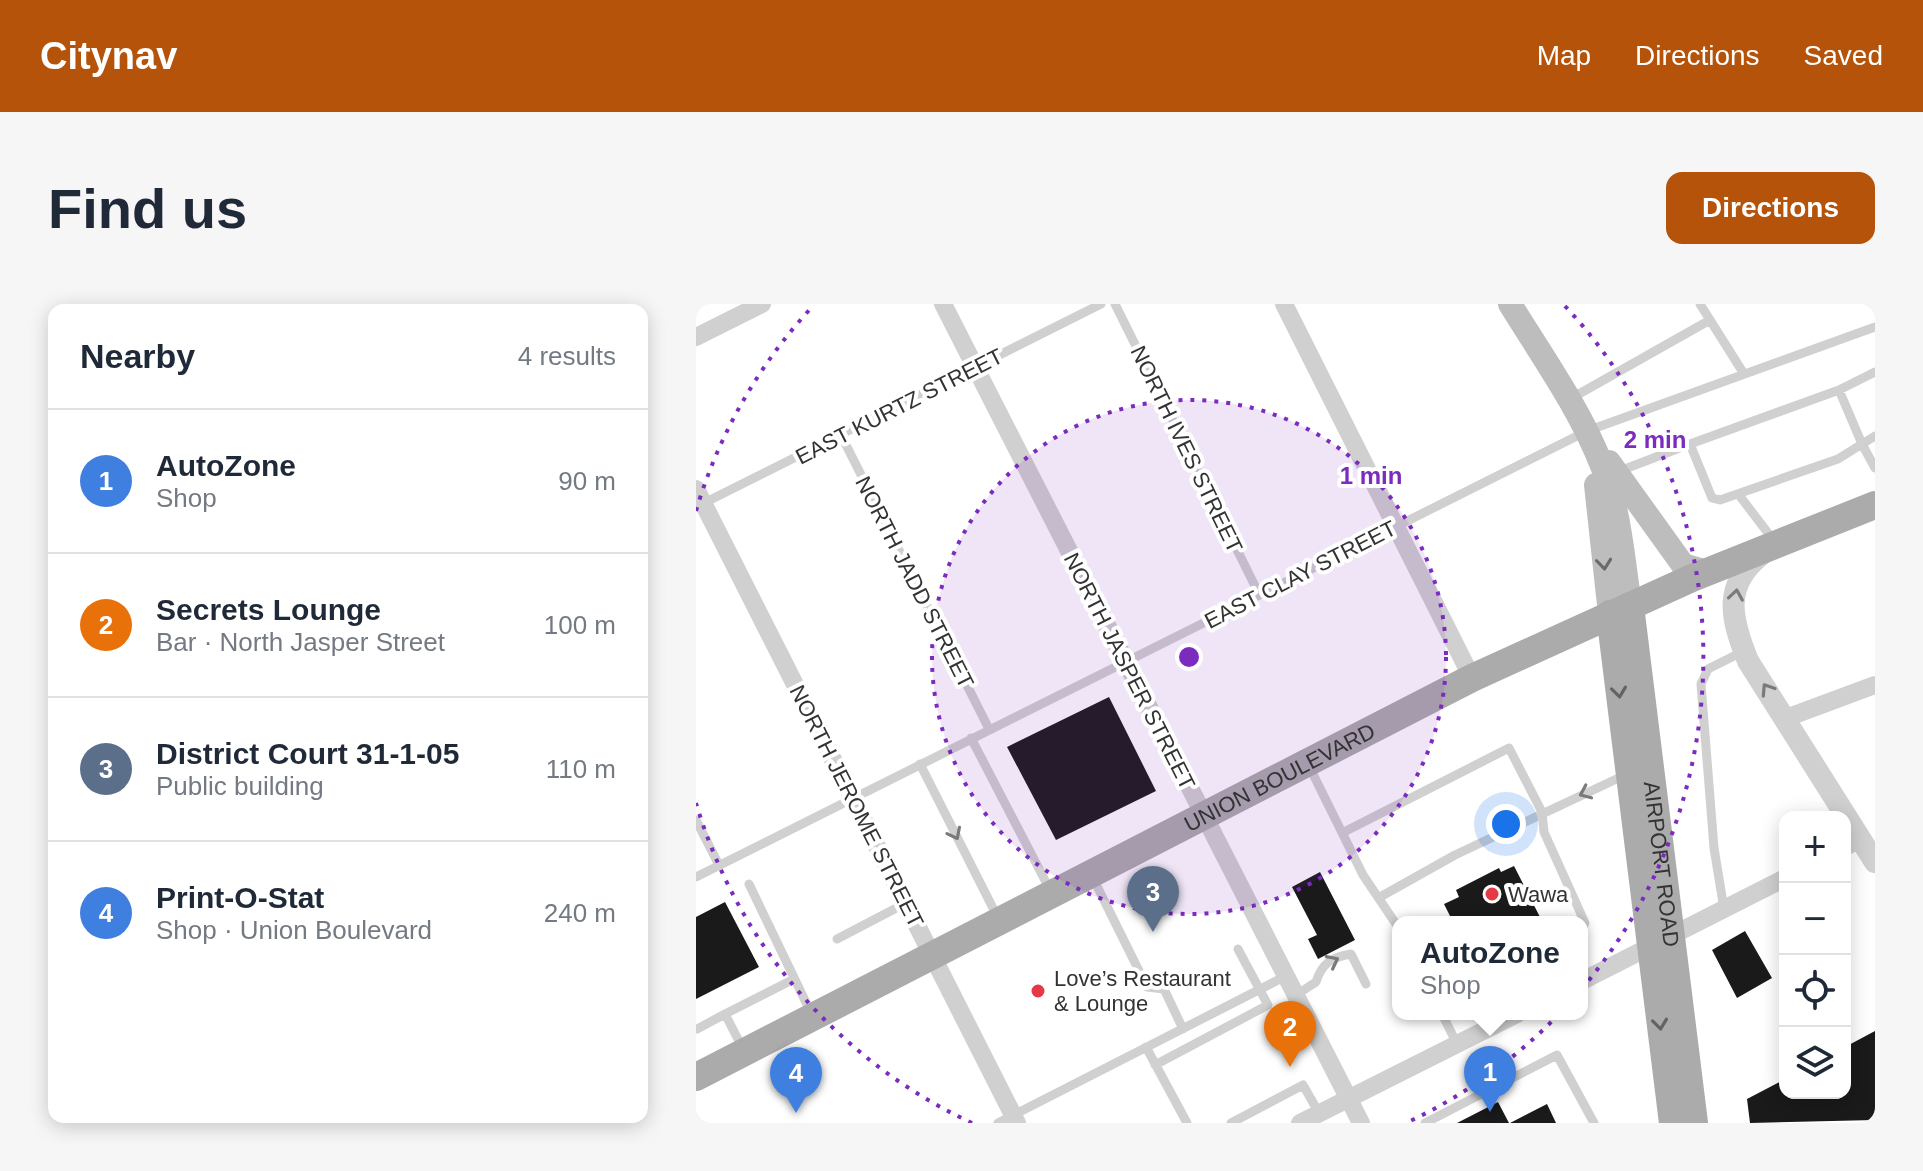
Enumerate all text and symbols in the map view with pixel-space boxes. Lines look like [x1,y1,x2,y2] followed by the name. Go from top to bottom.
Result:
[40,35,177,77] text: Citynav
[1537,40,1591,71] text: Map
[1635,40,1760,71] text: Directions
[1804,40,1883,71] text: Saved
[1666,172,1875,244] button: Directions
[48,177,247,240] text: Find us
[80,337,195,375] text: Nearby
[518,341,616,371] text: 4 results
[1126,342,1248,557] street label: NORTH IVES STREET
[792,343,1007,470] street label: EAST KURTZ STREET
[1624,426,1686,453] text: 2 min
[156,449,296,482] text: AutoZone
[1340,462,1402,489] text: 1 min
[99,466,113,496] text: 1
[558,466,616,496] text: 90 m
[850,472,979,692] street label: NORTH JADD STREET
[156,483,217,513] text: Shop
[1200,515,1400,634] street label: EAST CLAY STREET
[1059,549,1200,794] street label: NORTH JASPER STREET
[1596,558,1613,571] one-way arrow
[1726,588,1743,602] one-way arrow
[156,593,381,626] text: Secrets Lounge
[99,610,113,640] text: 2
[544,610,616,640] text: 100 m
[156,627,445,657] text: Bar · North Jasper Street
[1175,643,1203,671] centre of rings
[784,681,929,932] street label: NORTH JEROME STREET
[1762,684,1777,698] one-way arrow
[1610,686,1627,699] one-way arrow
[1180,718,1379,837] street label: UNION BOULEVARD
[156,737,459,770] text: District Court 31-1-05
[99,754,113,784] text: 3
[546,754,616,784] text: 110 m
[156,771,324,801] text: Public building
[1639,780,1684,948] street label: AIRPORT ROAD
[1579,784,1593,800] one-way arrow
[1486,804,1526,844] your location
[1779,811,1851,1099] map controls
[1779,811,1851,883] button: +
[946,825,961,840] one-way arrow
[1127,866,1179,932] pin: 3
[156,881,324,914] text: Print-O-Stat
[1508,882,1569,907] place label: Wawa
[1779,883,1851,955] button: −
[1483,885,1501,903] marker: Wawa
[99,898,113,928] text: 4
[544,898,616,928] text: 240 m
[156,915,432,945] text: Shop · Union Boulevard
[1392,916,1588,1020] popup
[1420,936,1560,969] text: AutoZone
[1325,955,1339,971] one-way arrow
[1779,955,1851,1027] button: locate
[1054,966,1231,1016] place label: Love’s Restaurant & Lounge
[1420,970,1481,1000] text: Shop
[1029,982,1047,1000] marker: Love’s Restaurant & Lounge
[1264,1001,1316,1067] pin: 2
[1652,1018,1669,1031] one-way arrow
[1779,1027,1851,1099] button: layers
[1464,1046,1516,1112] pin: 1
[770,1047,822,1113] pin: 4

